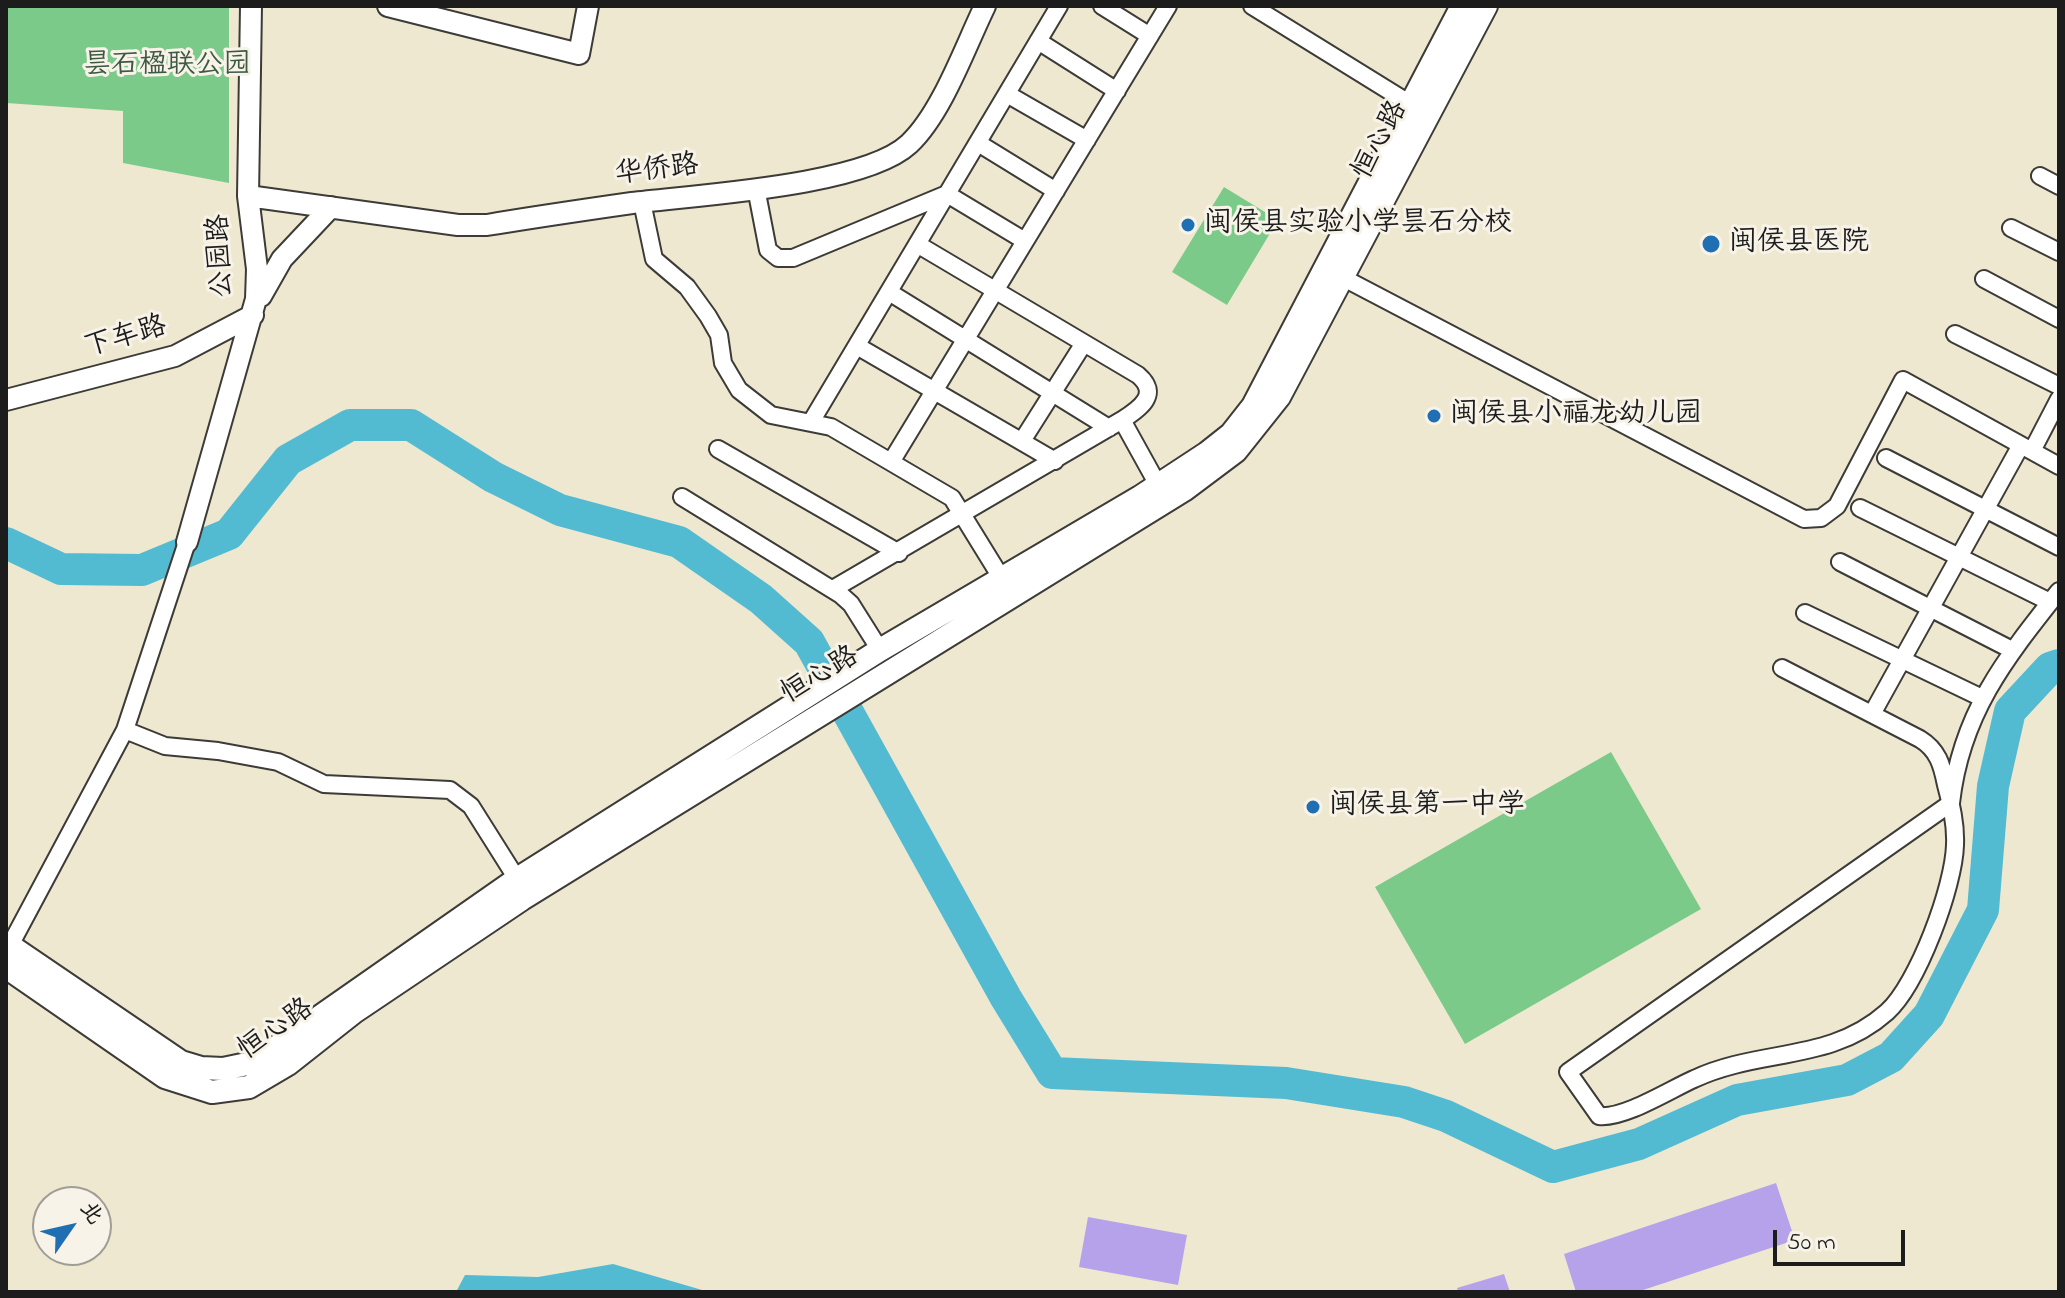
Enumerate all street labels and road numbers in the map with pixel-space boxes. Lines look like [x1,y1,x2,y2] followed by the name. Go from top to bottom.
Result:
[1347,96,1417,186] street label: 恒心路
[613,150,701,194] street label: 华侨路
[204,213,242,299] street label: 公园路
[81,311,171,367] street label: 下车路
[776,641,866,713] street label: 恒心路
[233,993,321,1069] street label: 恒心路

